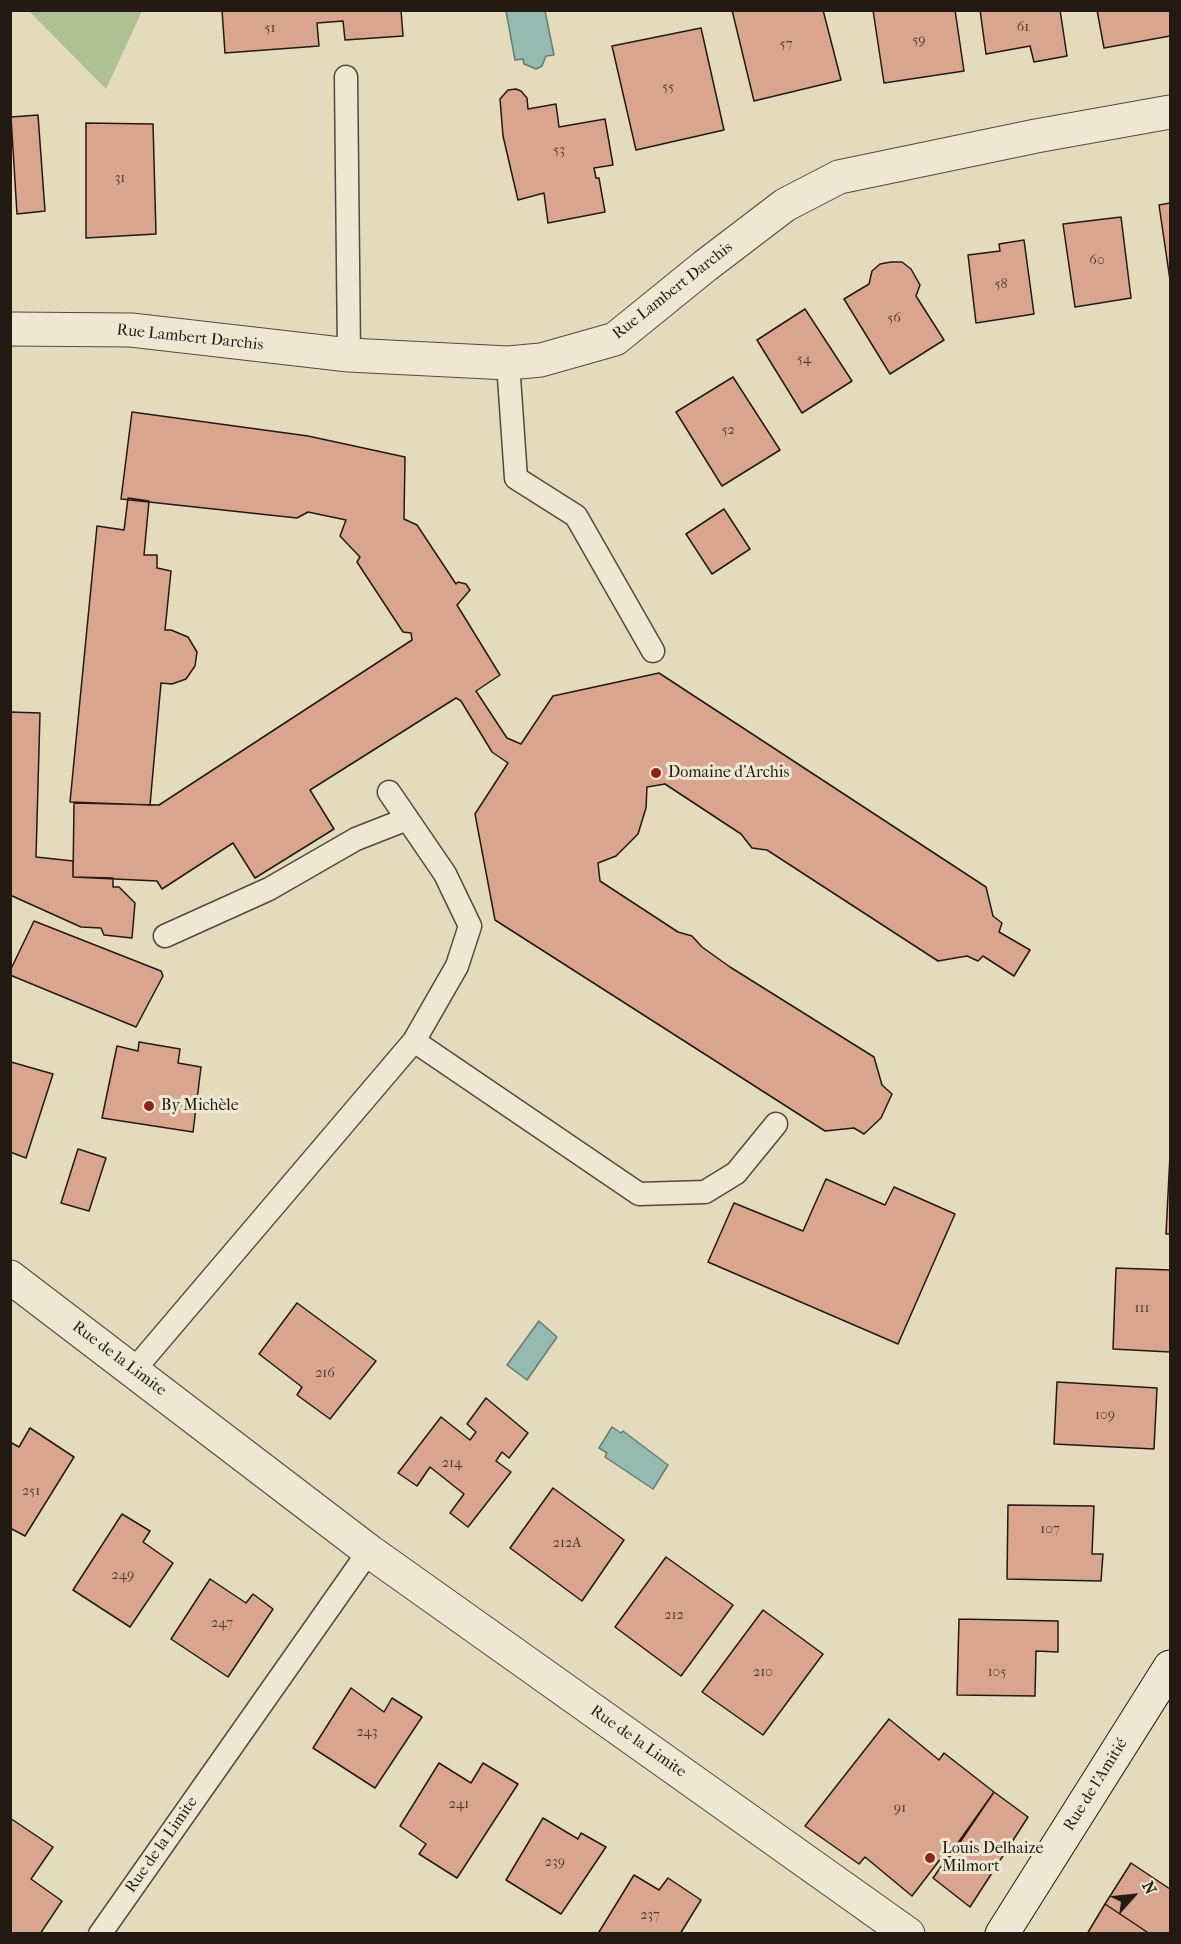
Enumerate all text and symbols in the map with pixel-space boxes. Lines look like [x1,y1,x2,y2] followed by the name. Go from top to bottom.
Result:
[1017,20,1029,36] house number: 61
[264,21,276,37] house number: 51
[912,33,926,49] house number: 59
[780,37,792,53] house number: 57
[662,80,674,96] house number: 55
[553,143,565,159] house number: 53
[115,171,125,187] house number: 31
[609,238,737,344] street label: Rue Lambert Darchis
[1089,253,1105,269] house number: 60
[994,277,1008,293] house number: 58
[887,311,901,327] house number: 56
[116,321,264,355] street label: Rue Lambert Darchis
[797,352,811,368] house number: 54
[721,423,735,439] house number: 52
[668,763,789,783] place label: Domaine d'Archis
[649,766,663,780] marker: Domaine d'Archis
[161,1096,239,1116] place label: By Michèle
[142,1099,156,1113] marker: By Michèle
[1135,1301,1149,1317] house number: 111
[68,1317,170,1401] street label: Rue de la Limite
[315,1366,335,1382] house number: 216
[1095,1408,1115,1424] house number: 109
[442,1456,462,1472] house number: 214
[22,1484,40,1500] house number: 251
[1040,1522,1060,1538] house number: 107
[553,1536,581,1552] house number: 212A
[112,1568,134,1584] house number: 249
[664,1608,684,1624] house number: 212
[211,1616,233,1632] house number: 247
[753,1665,773,1681] house number: 210
[988,1665,1006,1681] house number: 105
[586,1702,690,1782] street label: Rue de la Limite
[356,1725,378,1741] house number: 243
[1060,1735,1132,1835] street label: Rue de l'Amitié
[122,1793,202,1897] street label: Rue de la Limite
[449,1797,469,1813] house number: 241
[894,1801,906,1817] house number: 91
[942,1839,1043,1877] place label: Louis Delhaize Milmort
[923,1851,937,1865] marker: Louis Delhaize Milmort
[545,1855,565,1871] house number: 239
[1103,1866,1163,1926] north arrow
[1138,1878,1161,1897] text: N
[640,1908,660,1924] house number: 237

